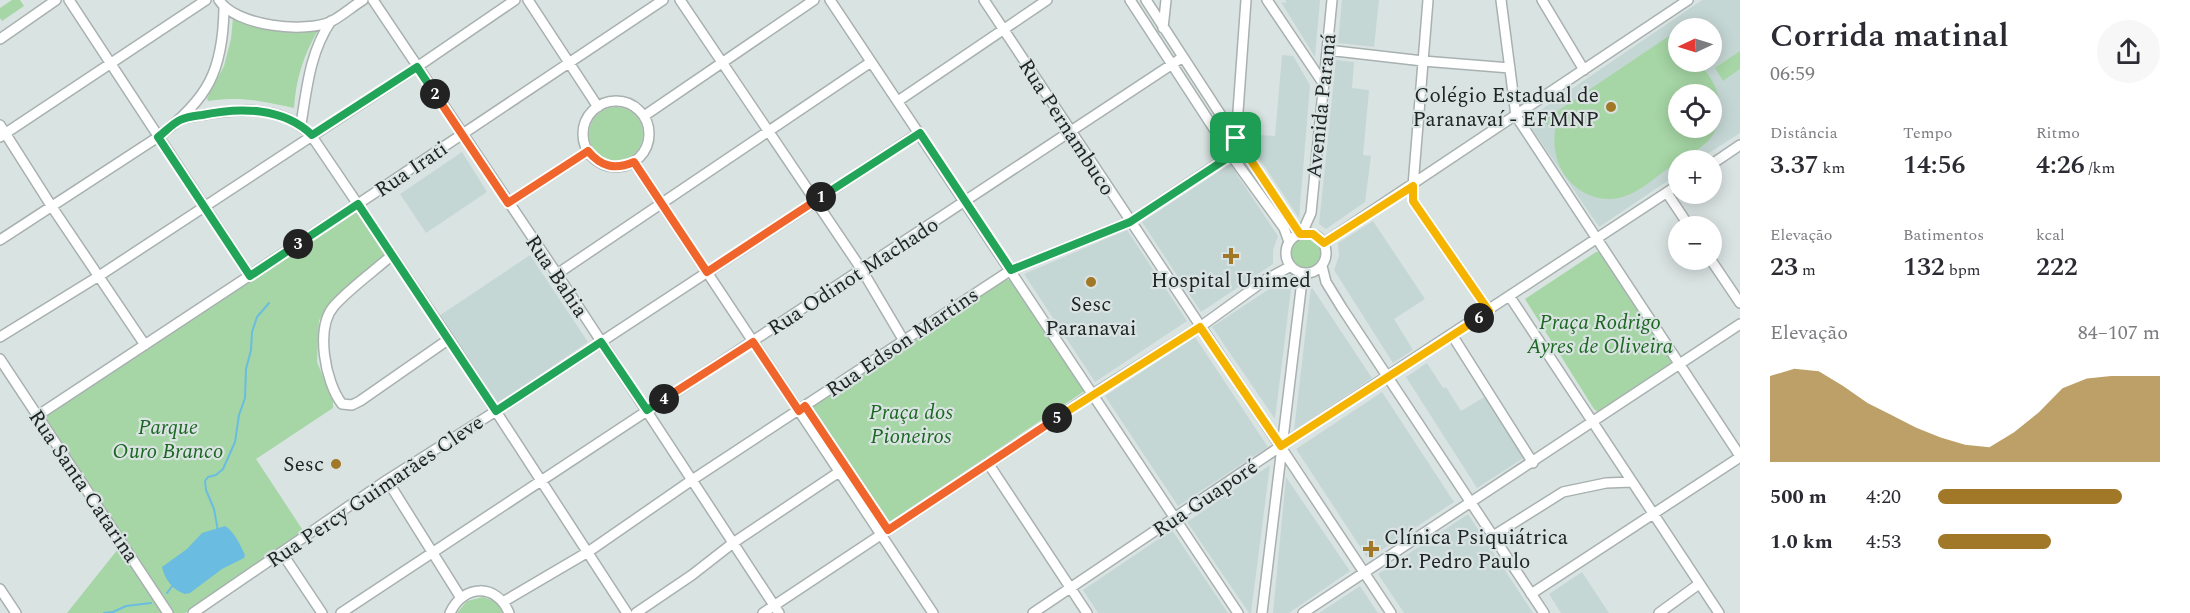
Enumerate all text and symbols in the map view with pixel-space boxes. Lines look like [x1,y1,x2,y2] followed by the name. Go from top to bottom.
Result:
[1770,11,2009,61] text: Corrida matinal
[1668,18,1722,72] north arrow
[1668,18,1722,270] map controls
[2097,20,2160,83] button: share
[1298,31,1346,180] street label: Avenida Paraná
[1010,53,1123,202] street label: Rua Pernambuco
[1770,59,1815,89] text: 06:59
[420,79,450,109] pin: 2
[1413,80,1599,136] place label: Colégio Estadual de Paranavaí - EFMNP
[431,82,439,106] text: 2
[1668,84,1722,138] button: locate
[1604,100,1618,114] marker: Colégio Estadual de Paranavaí - EFMNP
[1210,112,1261,163] pin
[1219,121,1252,154] icon: arrive
[1770,121,1837,145] text: Distância
[1903,121,1952,145] text: Tempo
[2036,121,2080,145] text: Ritmo
[369,134,455,206] street label: Rua Irati
[1770,145,1819,185] text: 3.37
[1903,145,1966,185] text: 14:56
[2036,145,2085,185] text: 4:26
[1668,150,1722,204] button: +
[1819,156,1845,180] text: km
[2085,156,2115,180] text: /km
[806,182,836,212] pin: 1
[817,185,825,209] text: 1
[762,209,946,344] street label: Rua Odinot Machado
[1668,216,1722,270] button: −
[1770,223,1833,247] text: Elevação
[1903,223,1984,247] text: Batimentos
[2036,223,2065,247] text: kcal
[283,229,313,259] pin: 3
[517,229,596,325] street label: Rua Bahia
[294,232,302,256] text: 3
[1222,247,1240,265] marker: Hospital Unimed
[1770,247,1798,287] text: 23
[1903,247,1945,287] text: 132
[2036,247,2078,287] text: 222
[1798,258,1816,282] text: m
[1945,258,1981,282] text: bpm
[1151,265,1311,297] place label: Hospital Unimed
[1084,275,1098,289] marker: Sesc Paranavai
[820,280,986,406] street label: Rua Edson Martins
[1045,289,1137,345] place label: Sesc Paranavai
[1464,303,1494,333] pin: 6
[1475,306,1483,330] text: 6
[1526,307,1673,363] park label: Praça Rodrigo Ayres de Oliveira
[1770,318,1848,348] text: Elevação
[2078,318,2160,348] text: 84–107 m
[649,384,679,414] pin: 4
[660,387,668,411] text: 4
[869,397,953,453] park label: Praça dos Pioneiros
[1042,403,1072,433] pin: 5
[20,404,147,570] street label: Rua Santa Catarina
[1053,406,1061,430] text: 5
[261,407,491,577] street label: Rua Percy Guimarães Cleve
[113,412,223,468] park label: Parque Ouro Branco
[283,449,324,481] place label: Sesc
[1146,452,1265,546] street label: Rua Guaporé
[329,457,343,471] marker: Sesc
[1770,482,1827,512] text: 500 m
[1866,482,1901,512] text: 4:20
[1384,522,1569,578] place label: Clínica Psiquiátrica Dr. Pedro Paulo
[1770,527,1833,557] text: 1.0 km
[1866,527,1901,557] text: 4:53
[1362,540,1380,558] marker: Clínica Psiquiátrica Dr. Pedro Paulo

